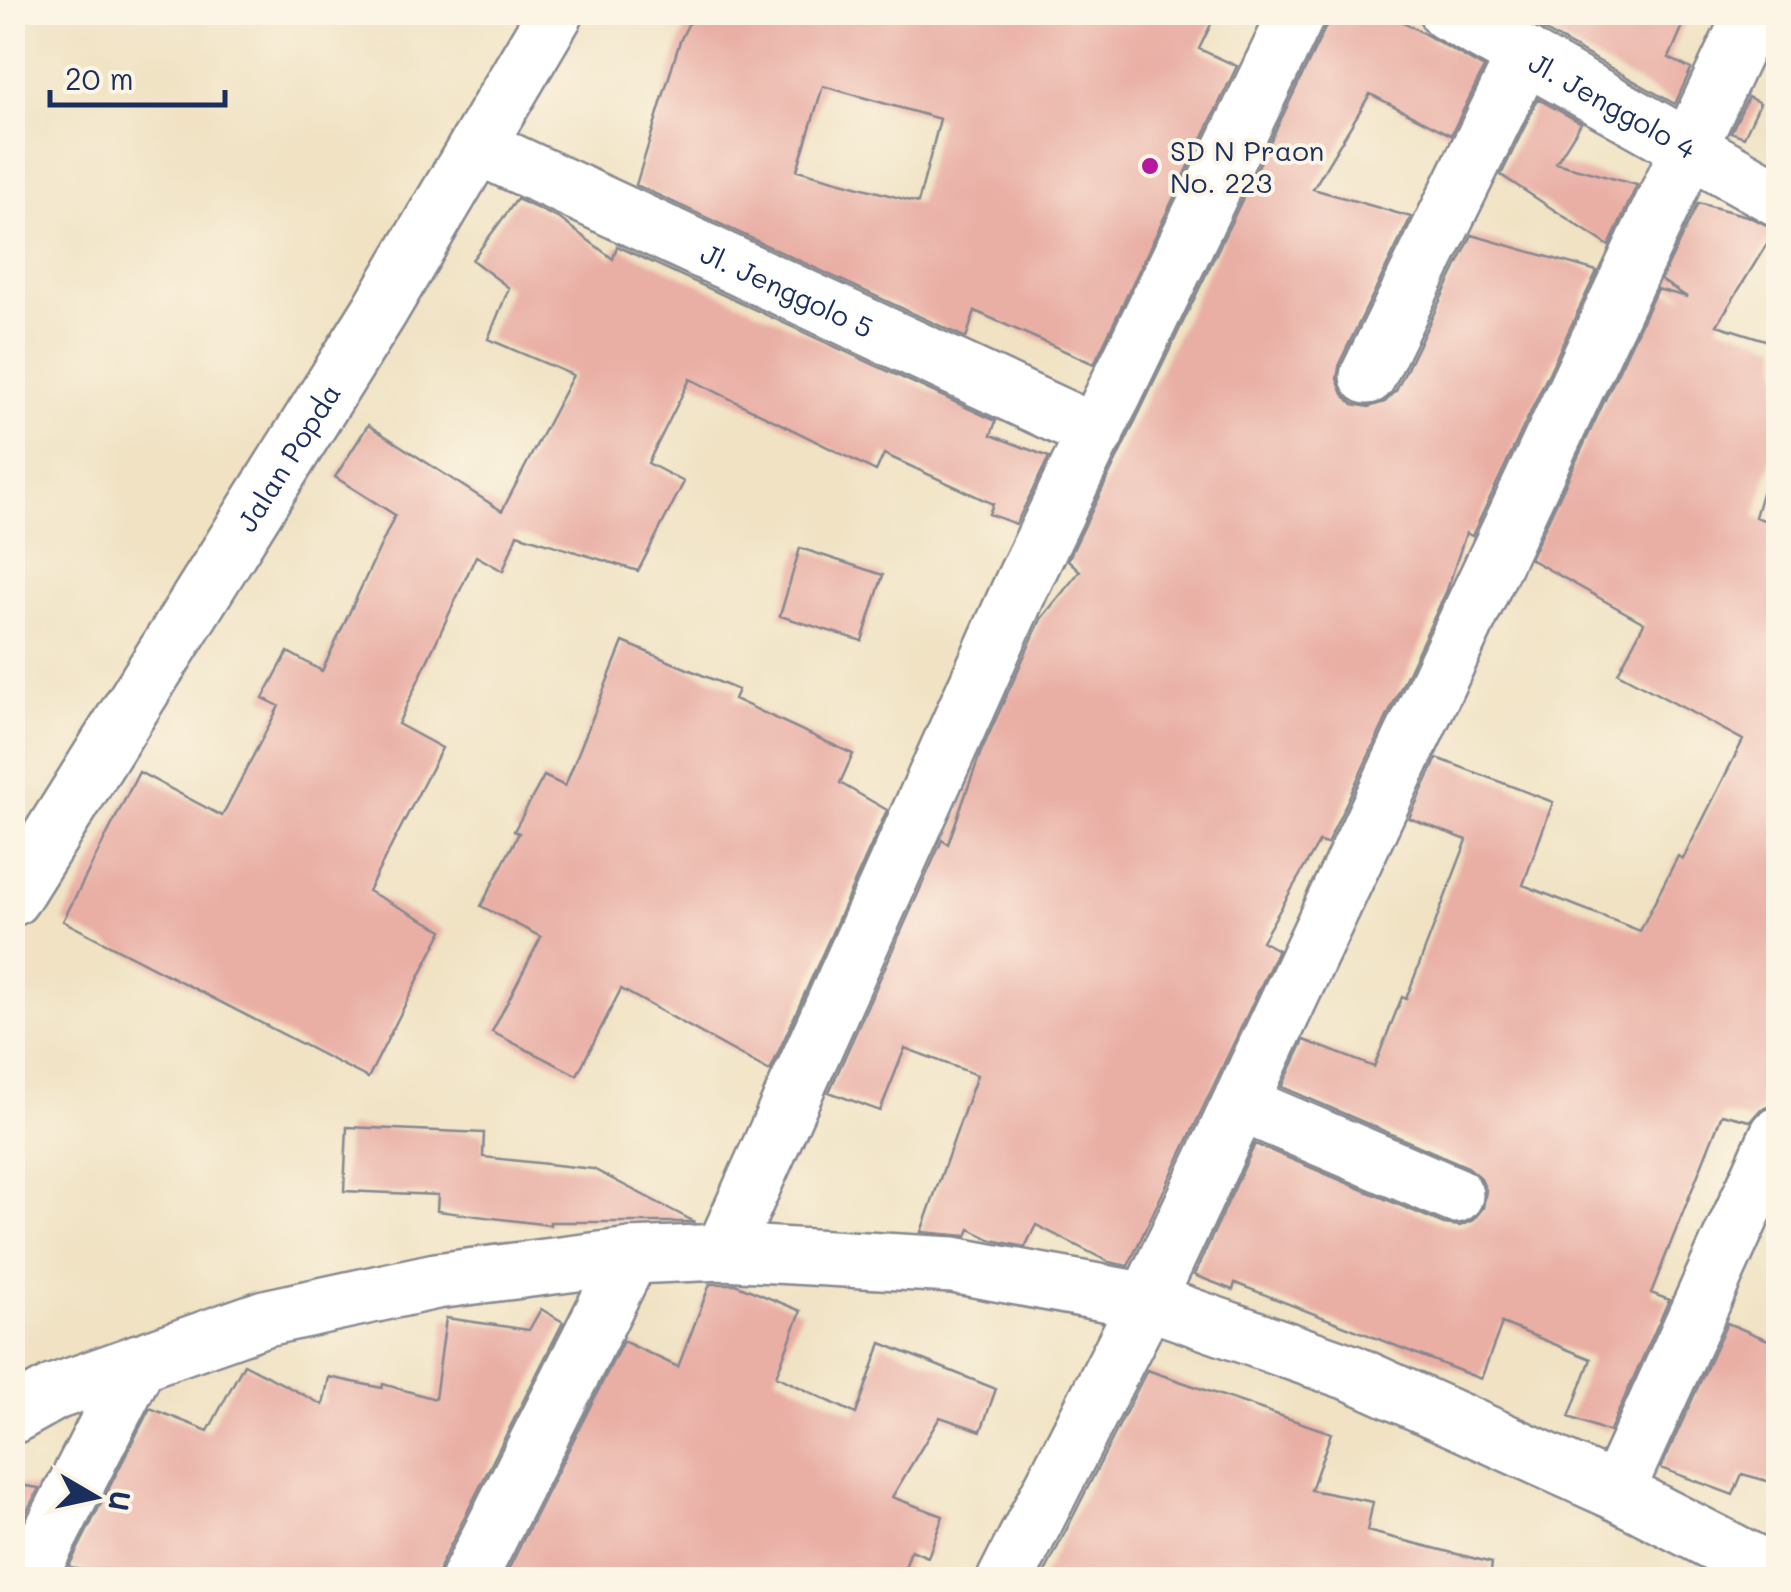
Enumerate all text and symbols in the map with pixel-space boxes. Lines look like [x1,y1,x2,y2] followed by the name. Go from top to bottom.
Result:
[1523,44,1703,167] street label: Jl. Jenggolo 4
[50,45,225,107] scale bar
[65,58,134,98] text: 20 m
[1170,132,1324,200] place label: SD N Praon No. 223
[1139,155,1161,177] marker: SD N Praon No. 223
[695,234,879,345] street label: Jl. Jenggolo 5
[228,377,348,538] street label: Jalan Popda
[45,1447,145,1547] north arrow
[101,1489,140,1514] text: U

